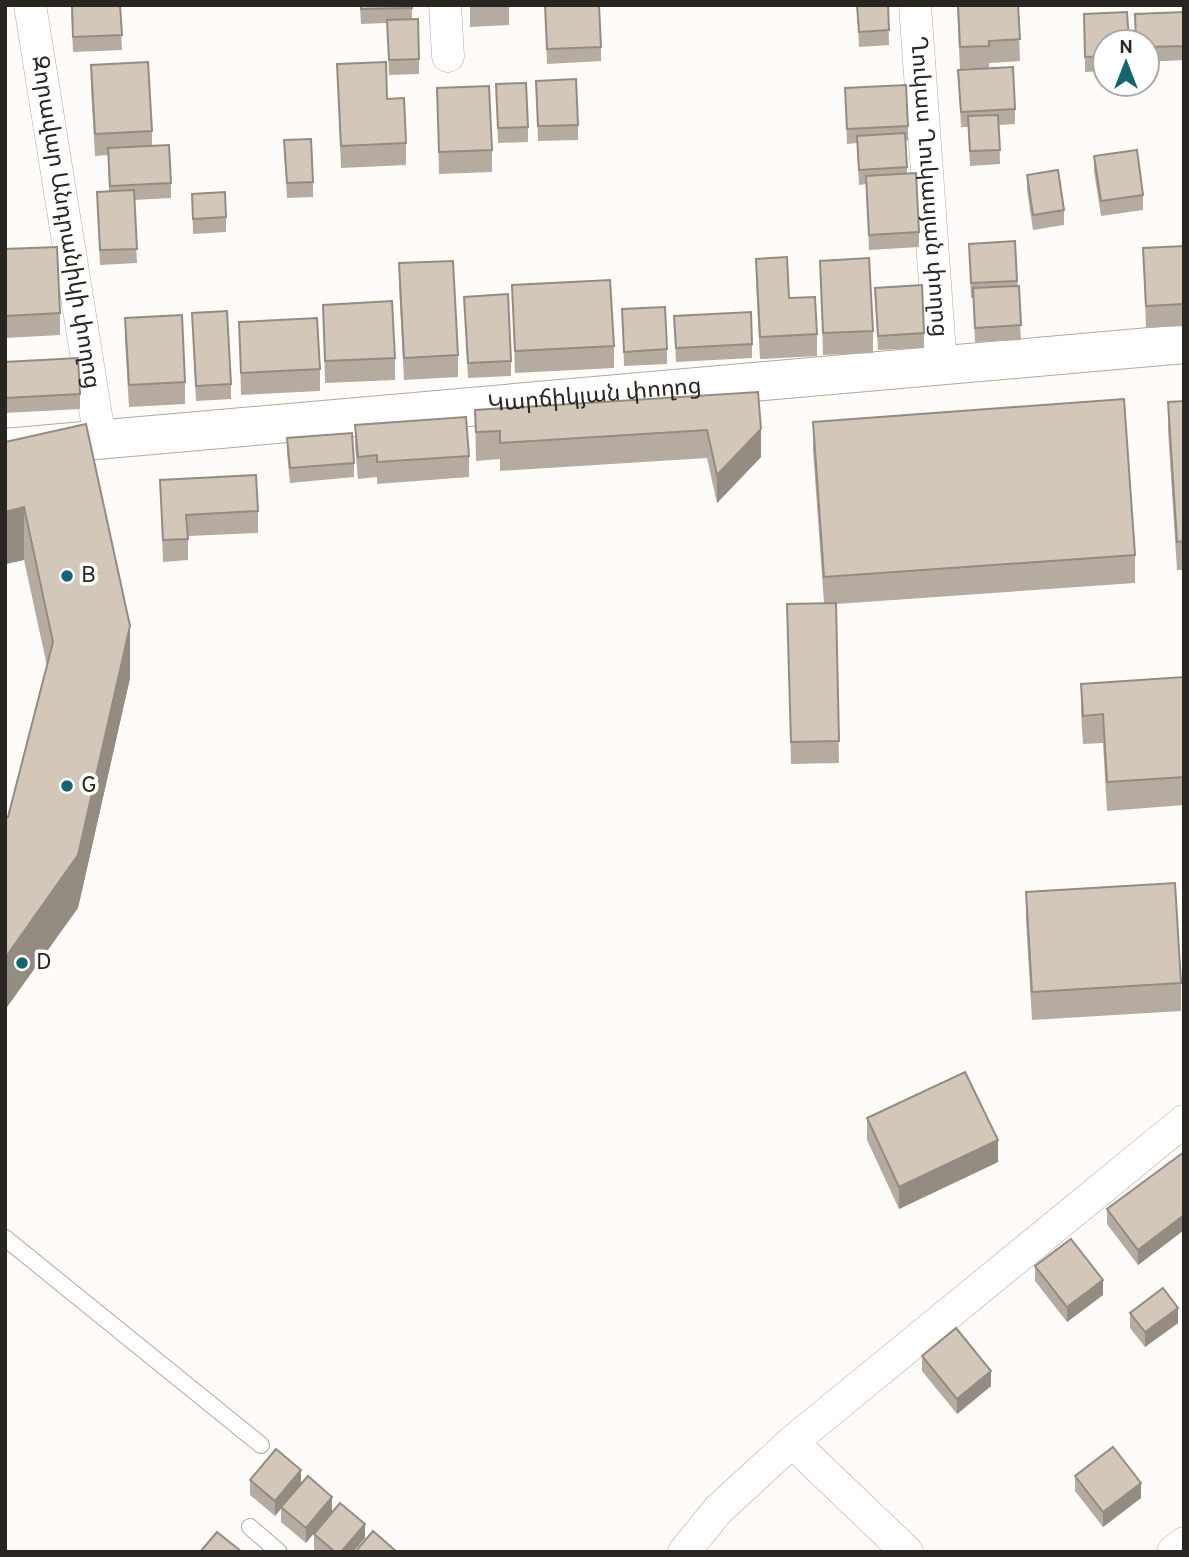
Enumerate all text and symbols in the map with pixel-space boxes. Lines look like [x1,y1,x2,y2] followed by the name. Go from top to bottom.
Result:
[1091,28,1161,98] north arrow
[903,35,953,338] street label: Ղուկաս Ղուկասյան փողոց
[1119,36,1133,60] text: N
[24,54,106,391] street label: Զորավար Անդրանիկի փողոց
[487,372,703,420] street label: Կարճիկյան փողոց
[81,562,96,591] place label: B
[59,568,75,584] marker: B
[81,772,97,801] place label: G
[59,778,75,794] marker: G
[36,949,52,978] place label: D
[14,955,30,971] marker: D

